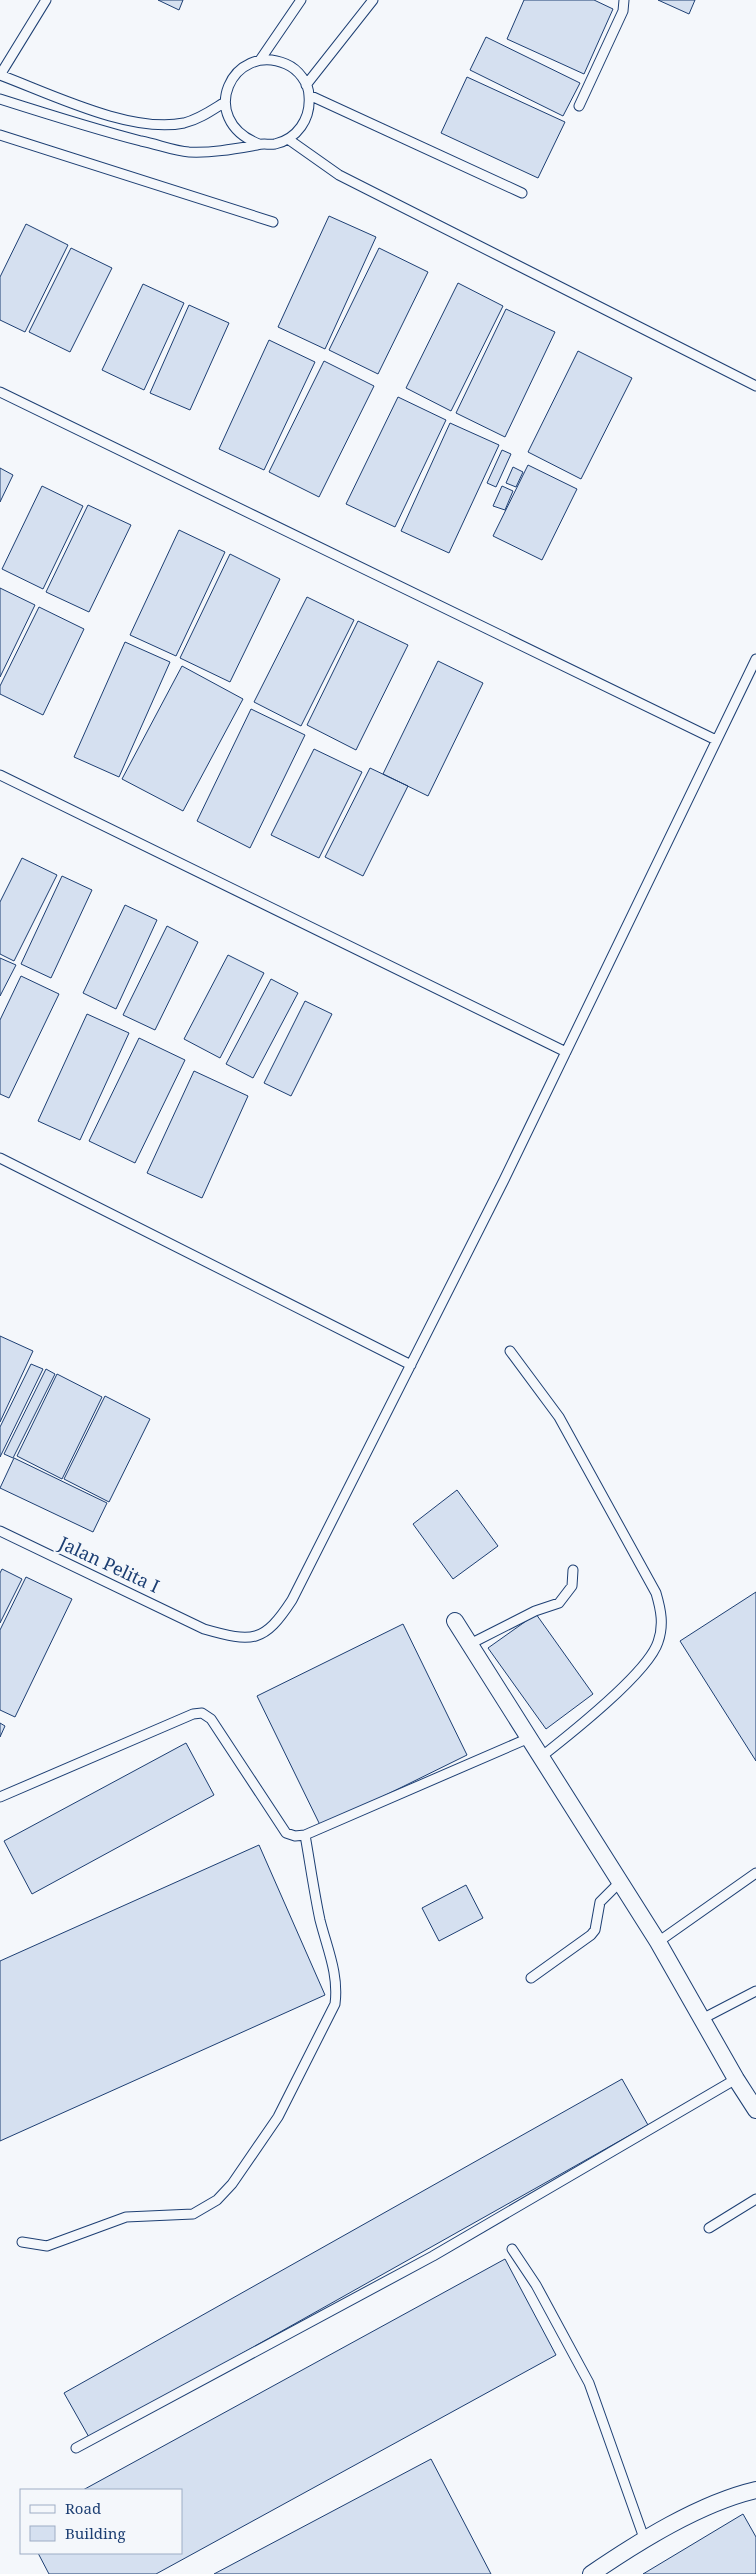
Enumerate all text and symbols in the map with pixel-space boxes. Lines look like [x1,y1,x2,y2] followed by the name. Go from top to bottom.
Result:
[54,1530,164,1598] street label: Jalan Pelita I
[20,2489,182,2554] legend
[65,2498,101,2518] text: Road
[65,2523,126,2543] text: Building

